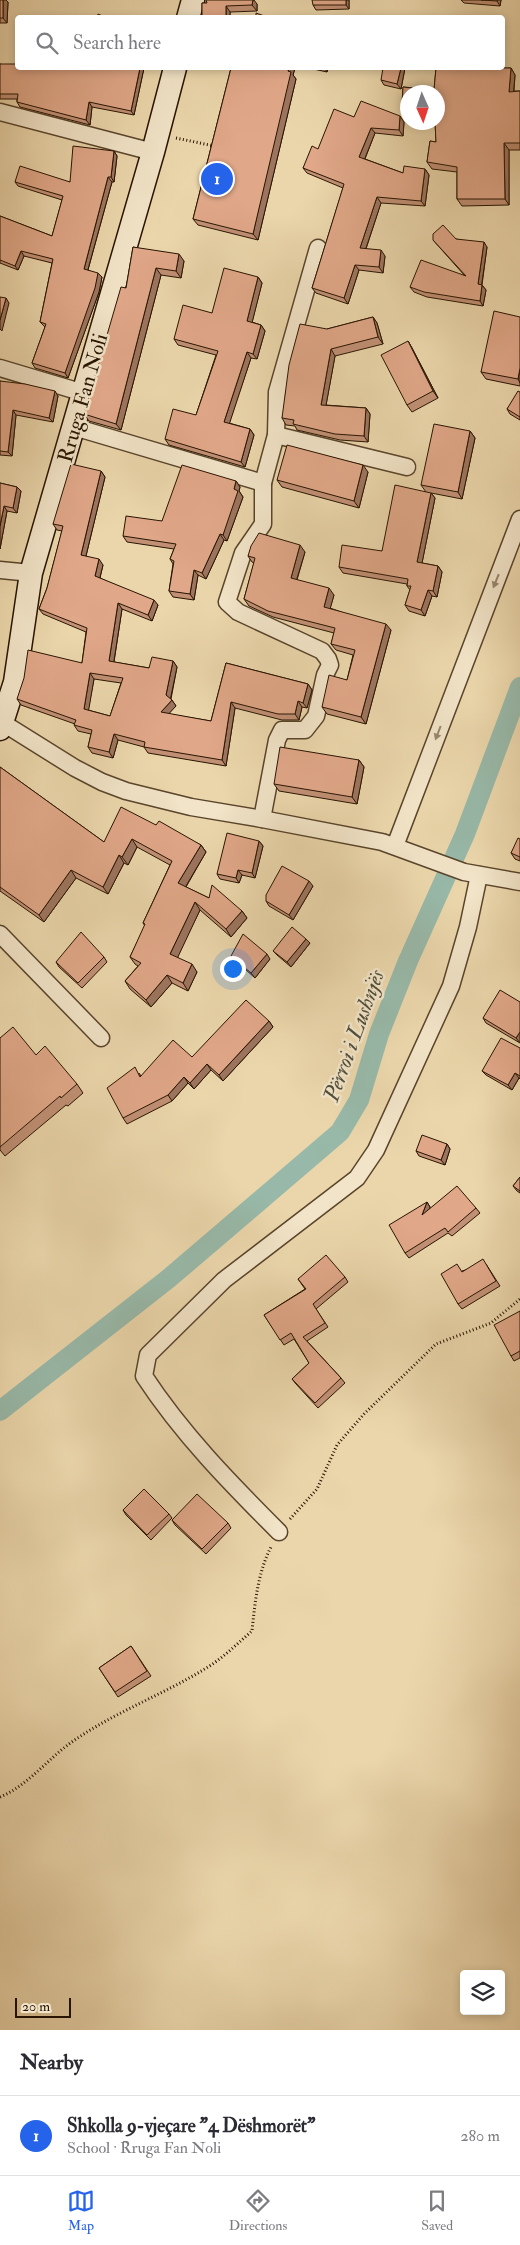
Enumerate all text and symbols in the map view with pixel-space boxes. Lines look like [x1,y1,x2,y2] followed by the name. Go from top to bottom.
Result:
[15,15,505,70] search box
[33,29,61,57] icon: search
[73,31,161,55] text: Search here
[400,85,445,130] north arrow
[201,160,233,198] pin: 1
[52,330,114,466] street label: Rruga Fan Noli
[492,574,500,588] one-way arrow
[434,725,441,740] one-way arrow
[220,956,246,982] your location
[317,965,391,1107] water label: Përroi i Lushnjës
[460,1970,505,2015] map controls
[460,1970,505,2015] button: layers
[15,1995,71,2018] scale bar
[22,1998,50,2015] text: 20 m
[20,2049,83,2076] text: Nearby
[67,2114,315,2138] text: Shkolla 9-vjeçare "4 Dëshmorët"
[33,2126,39,2146] text: 1
[460,2126,500,2146] text: 280 m
[67,2138,221,2158] text: School · Rruga Fan Noli
[67,2187,95,2234] tab: Map
[229,2187,287,2234] tab: Directions
[421,2187,453,2234] tab: Saved

